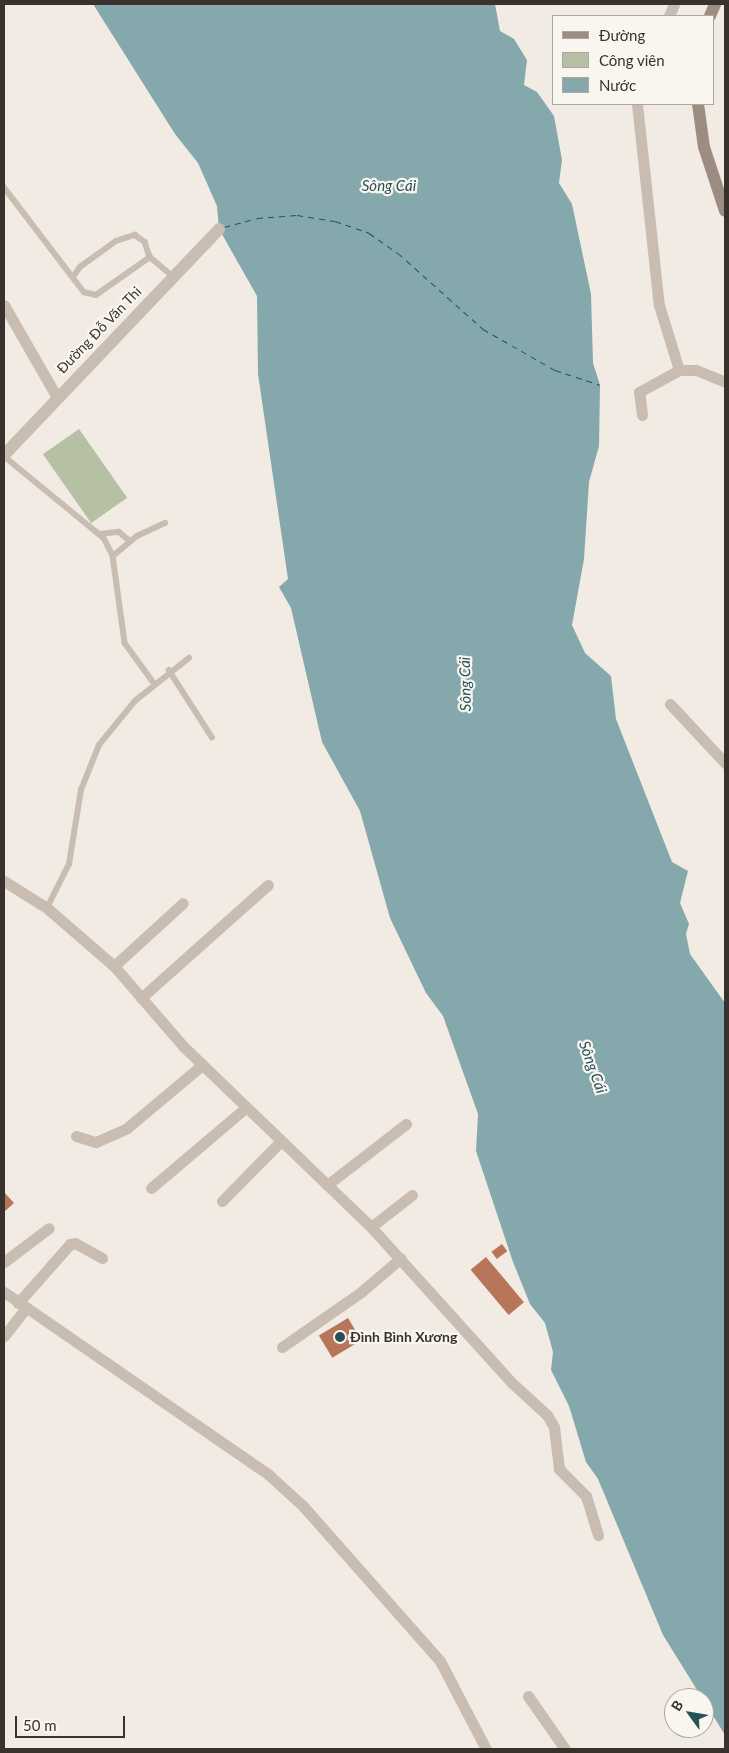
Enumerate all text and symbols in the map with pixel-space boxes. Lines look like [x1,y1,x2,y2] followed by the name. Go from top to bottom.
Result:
[552,15,714,105] legend
[599,26,645,44] text: Đường
[599,51,665,69] text: Công viên
[599,76,636,94] text: Nước
[362,177,416,195] water label: Sông Cái
[53,283,145,377] street label: Đường Đỗ Văn Thi
[456,657,474,711] water label: Sông Cái
[575,1038,611,1096] water label: Sông Cái
[350,1329,457,1345] place label: Đình Bình Xương
[334,1331,346,1343] marker: Đình Bình Xương
[664,1688,714,1738] north arrow
[667,1697,686,1714] text: B
[18,1706,128,1738] scale bar
[23,1716,57,1734] text: 50 m

